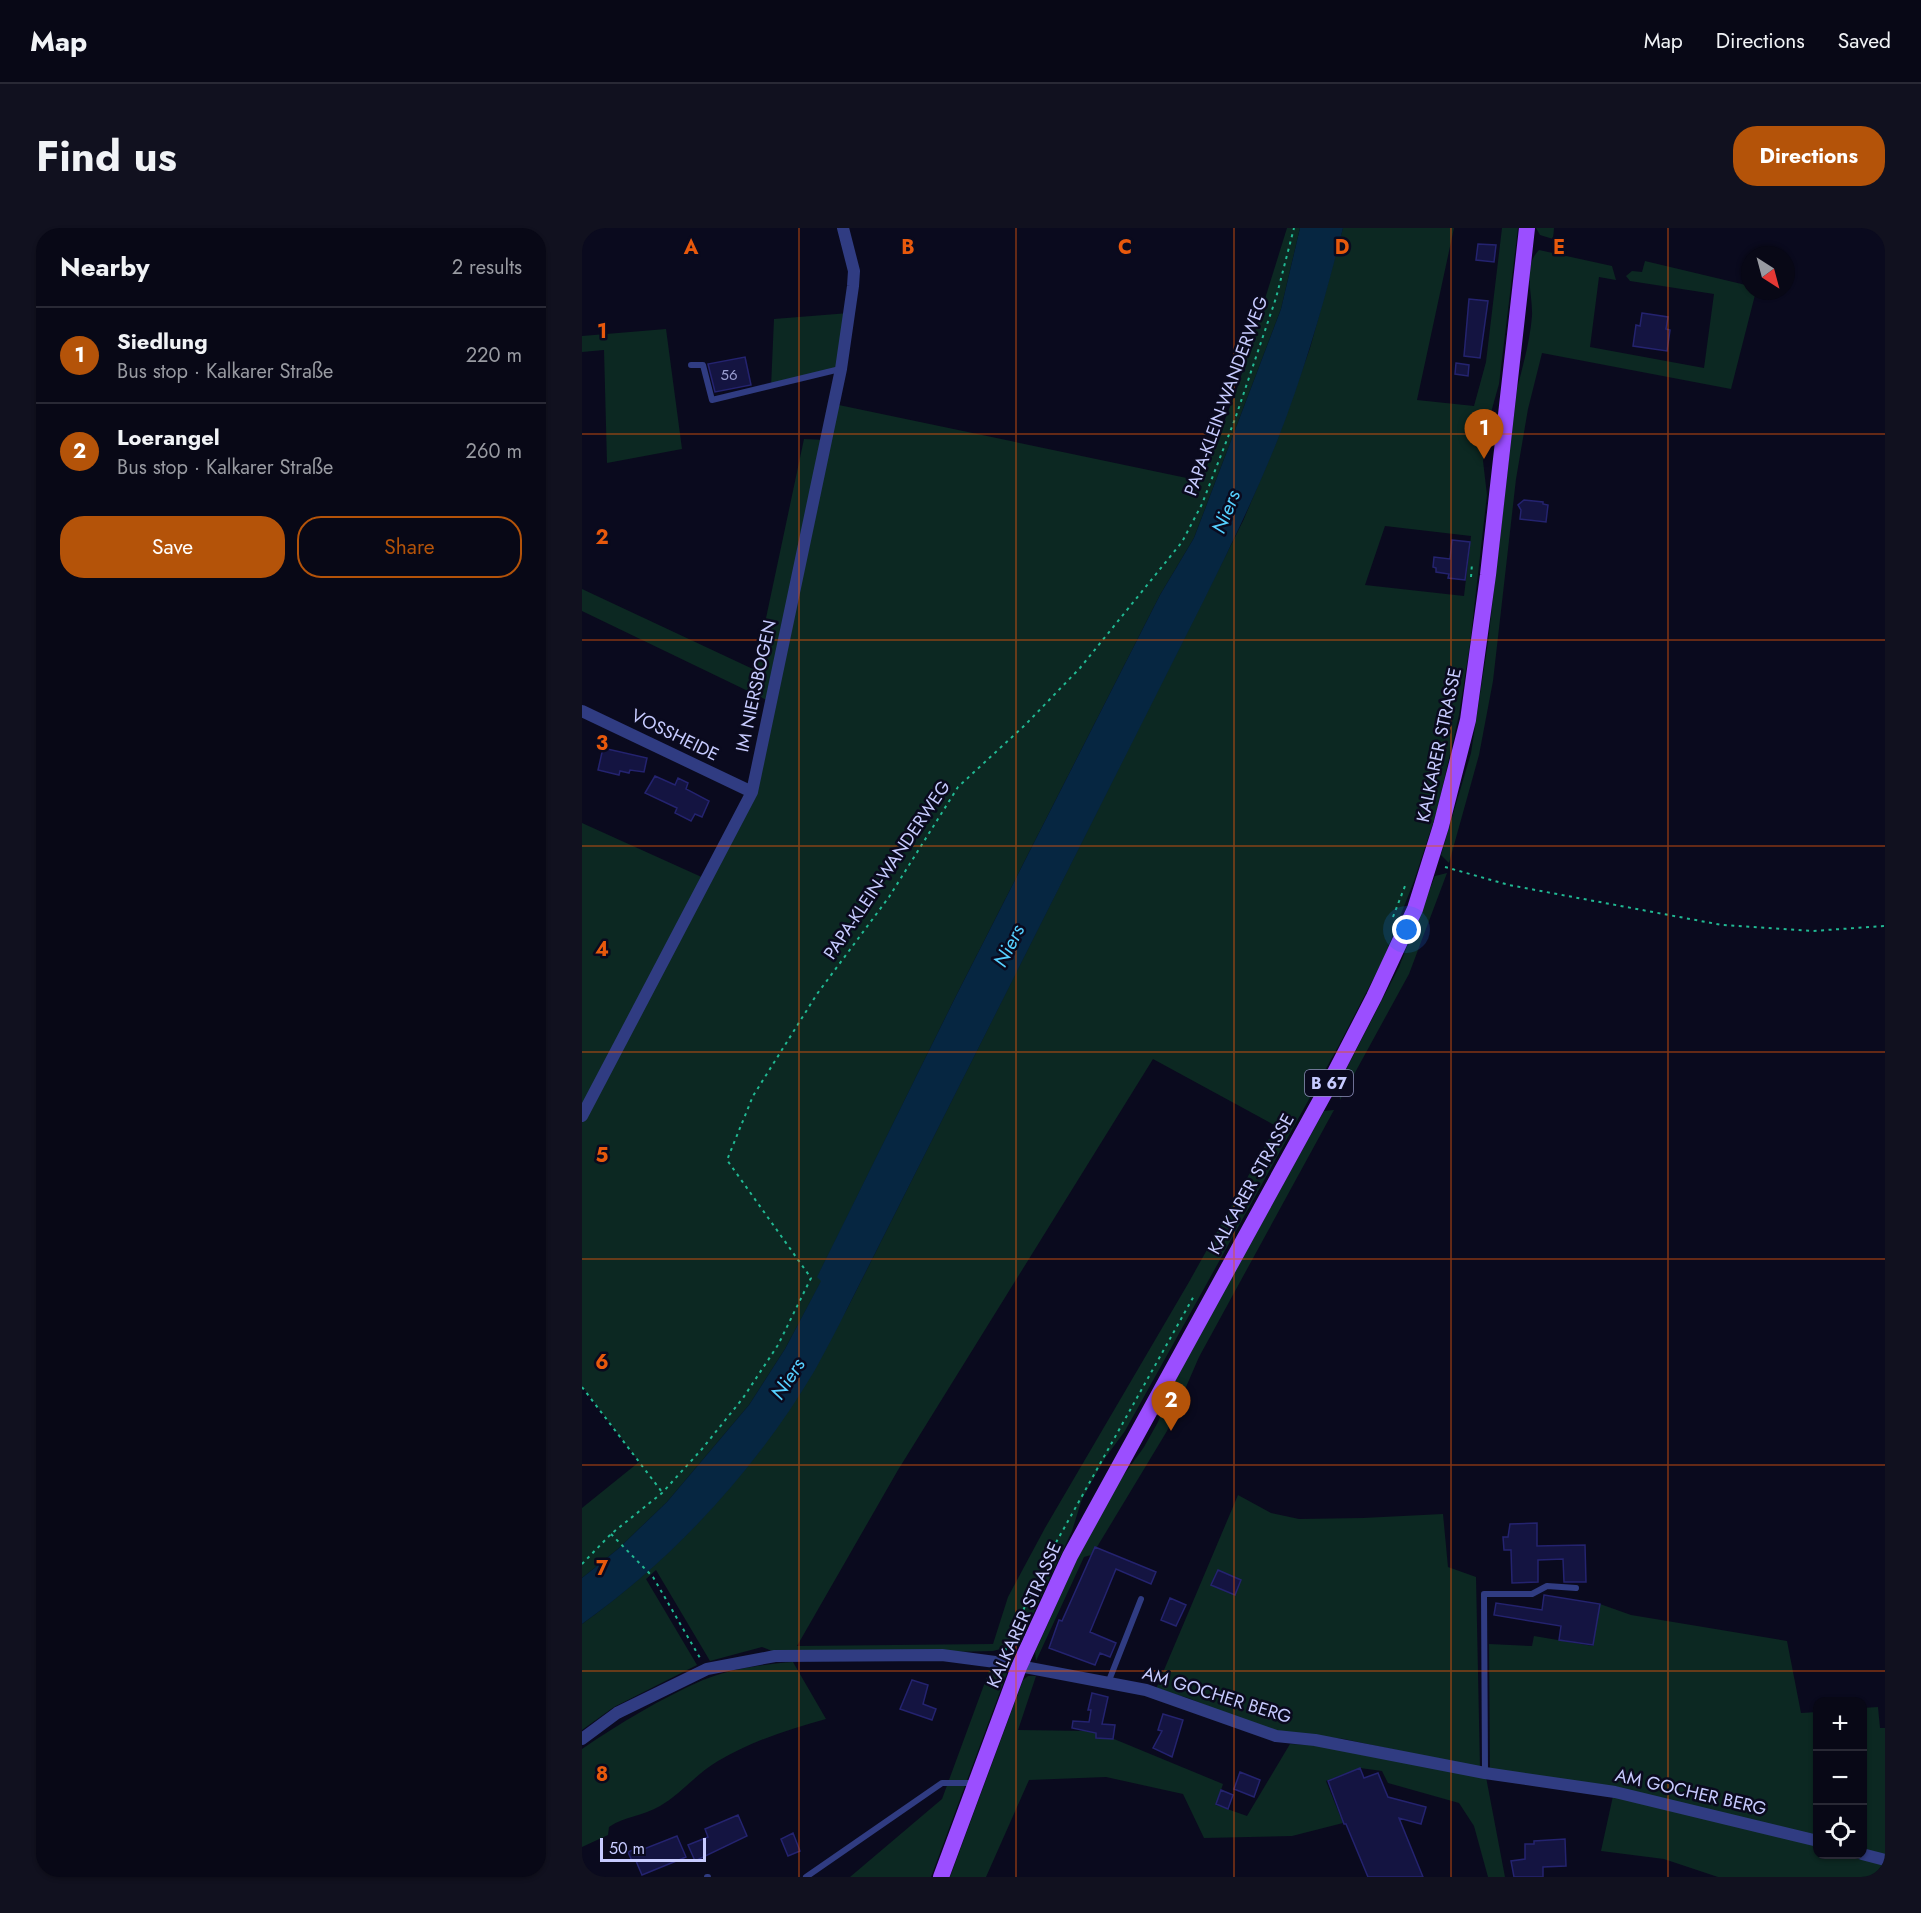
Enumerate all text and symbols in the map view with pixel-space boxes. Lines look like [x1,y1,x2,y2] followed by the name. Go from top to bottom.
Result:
[30,21,87,62] text: Map
[1644,26,1683,56] text: Map
[1716,26,1805,56] text: Directions
[1838,26,1891,56] text: Saved
[36,126,177,187] text: Find us
[1733,126,1885,186] button: Directions
[683,233,699,262] text: A
[901,233,915,262] text: B
[1118,233,1132,262] text: C
[1335,233,1349,262] text: D
[1553,233,1565,262] text: E
[1741,246,1795,300] north arrow
[60,248,149,286] text: Nearby
[452,253,522,282] text: 2 results
[1178,292,1274,499] street label: PAPA-KLEIN-WANDERWEG
[597,317,607,346] text: 1
[117,325,208,357] text: Siedlung
[74,341,85,370] text: 1
[466,341,522,370] text: 220 m
[117,357,333,386] text: Bus stop · Kalkarer Straße
[720,364,738,386] house number: 56
[1464,410,1504,459] pin: 1
[117,421,220,453] text: Loerangel
[73,437,86,466] text: 2
[466,437,522,466] text: 260 m
[117,453,333,482] text: Bus stop · Kalkarer Straße
[1204,486,1248,538] water label: Niers
[60,516,285,578] button: Save
[297,516,522,578] button: Share
[595,523,609,552] text: 2
[729,617,783,755] street label: IM NIERSBOGEN
[1410,665,1468,825] street label: KALKARER STRASSE
[627,703,723,767] street label: VOSSHEIDE
[596,729,608,758] text: 3
[817,775,957,965] street label: PAPA-KLEIN-WANDERWEG
[1392,915,1421,944] your location
[986,919,1032,972] water label: Niers
[595,935,609,964] text: 4
[1305,1070,1353,1096] road number: B 67
[1201,1109,1301,1259] street label: KALKARER STRASSE
[596,1141,609,1170] text: 5
[595,1348,609,1377] text: 6
[764,1352,812,1406] water label: Niers
[1152,1382,1190,1431] pin: 2
[980,1538,1068,1692] street label: KALKARER STRASSE
[596,1554,609,1583] text: 7
[1139,1660,1295,1730] street label: AM GOCHER BERG
[1813,1697,1867,1859] map controls
[1813,1697,1867,1751] button: +
[1813,1751,1867,1805] button: −
[596,1760,608,1789] text: 8
[1613,1762,1769,1822] street label: AM GOCHER BERG
[1813,1805,1867,1859] button: locate
[600,1835,706,1862] scale bar
[609,1837,645,1860] text: 50 m

